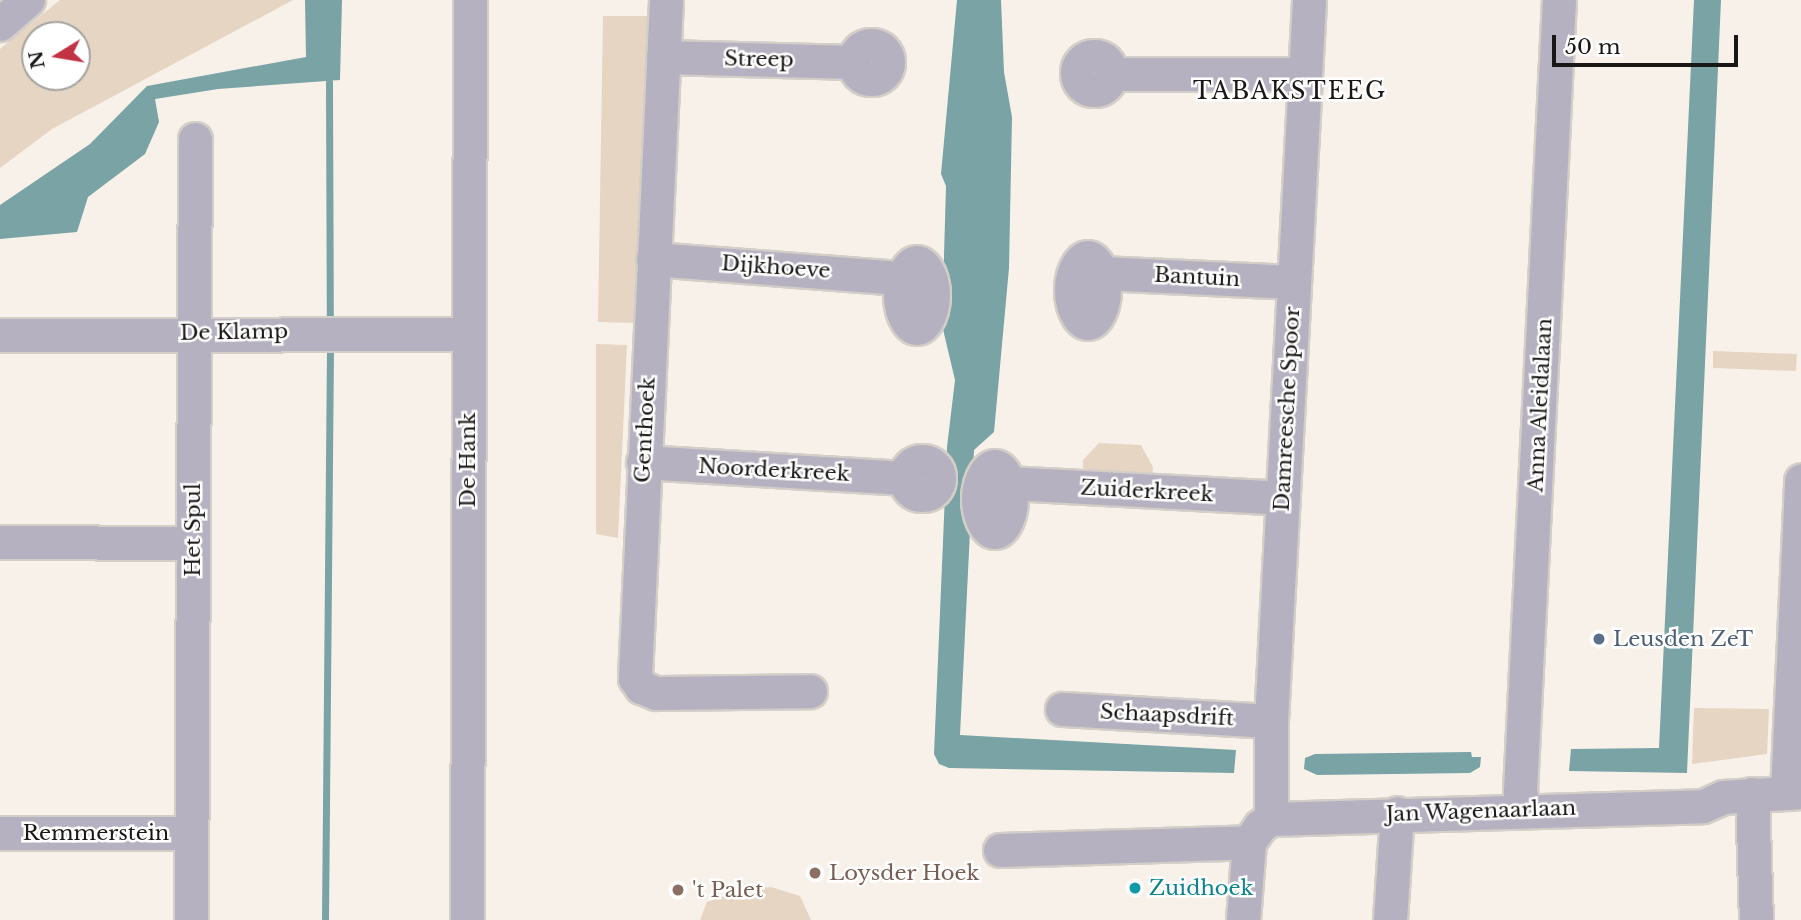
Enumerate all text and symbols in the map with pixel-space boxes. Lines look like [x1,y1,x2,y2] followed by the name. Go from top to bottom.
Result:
[21,21,91,91] north arrow
[1556,21,1742,65] scale bar
[1565,34,1620,60] text: 50 m
[724,46,794,72] street label: Streep
[24,49,50,71] text: N
[1194,77,1386,105] district label: TABAKSTEEG
[721,251,831,283] street label: Dijkhoeve
[1153,262,1241,292] street label: Bantuin
[1269,306,1305,512] street label: Damreesche Spoor
[1523,317,1557,493] street label: Anna Aleidalaan
[180,318,288,346] street label: De Klamp
[630,376,660,484] street label: Genthoek
[455,412,481,508] street label: De Hank
[698,453,850,487] street label: Noorderkreek
[1080,475,1214,507] street label: Zuiderkreek
[180,483,206,577] street label: Het Spul
[1613,626,1753,652] place label: Leusden ZeT
[1591,631,1607,647] marker: Leusden ZeT
[1099,699,1235,731] street label: Schaapsdrift
[1385,795,1577,827] street label: Jan Wagenaarlaan
[23,820,169,846] street label: Remmerstein
[829,860,980,886] place label: Loysder Hoek
[807,865,823,881] marker: Loysder Hoek
[1149,875,1254,901] place label: Zuidhoek
[692,877,763,903] place label: 't Palet
[1127,880,1143,896] marker: Zuidhoek
[670,882,686,898] marker: 't Palet

